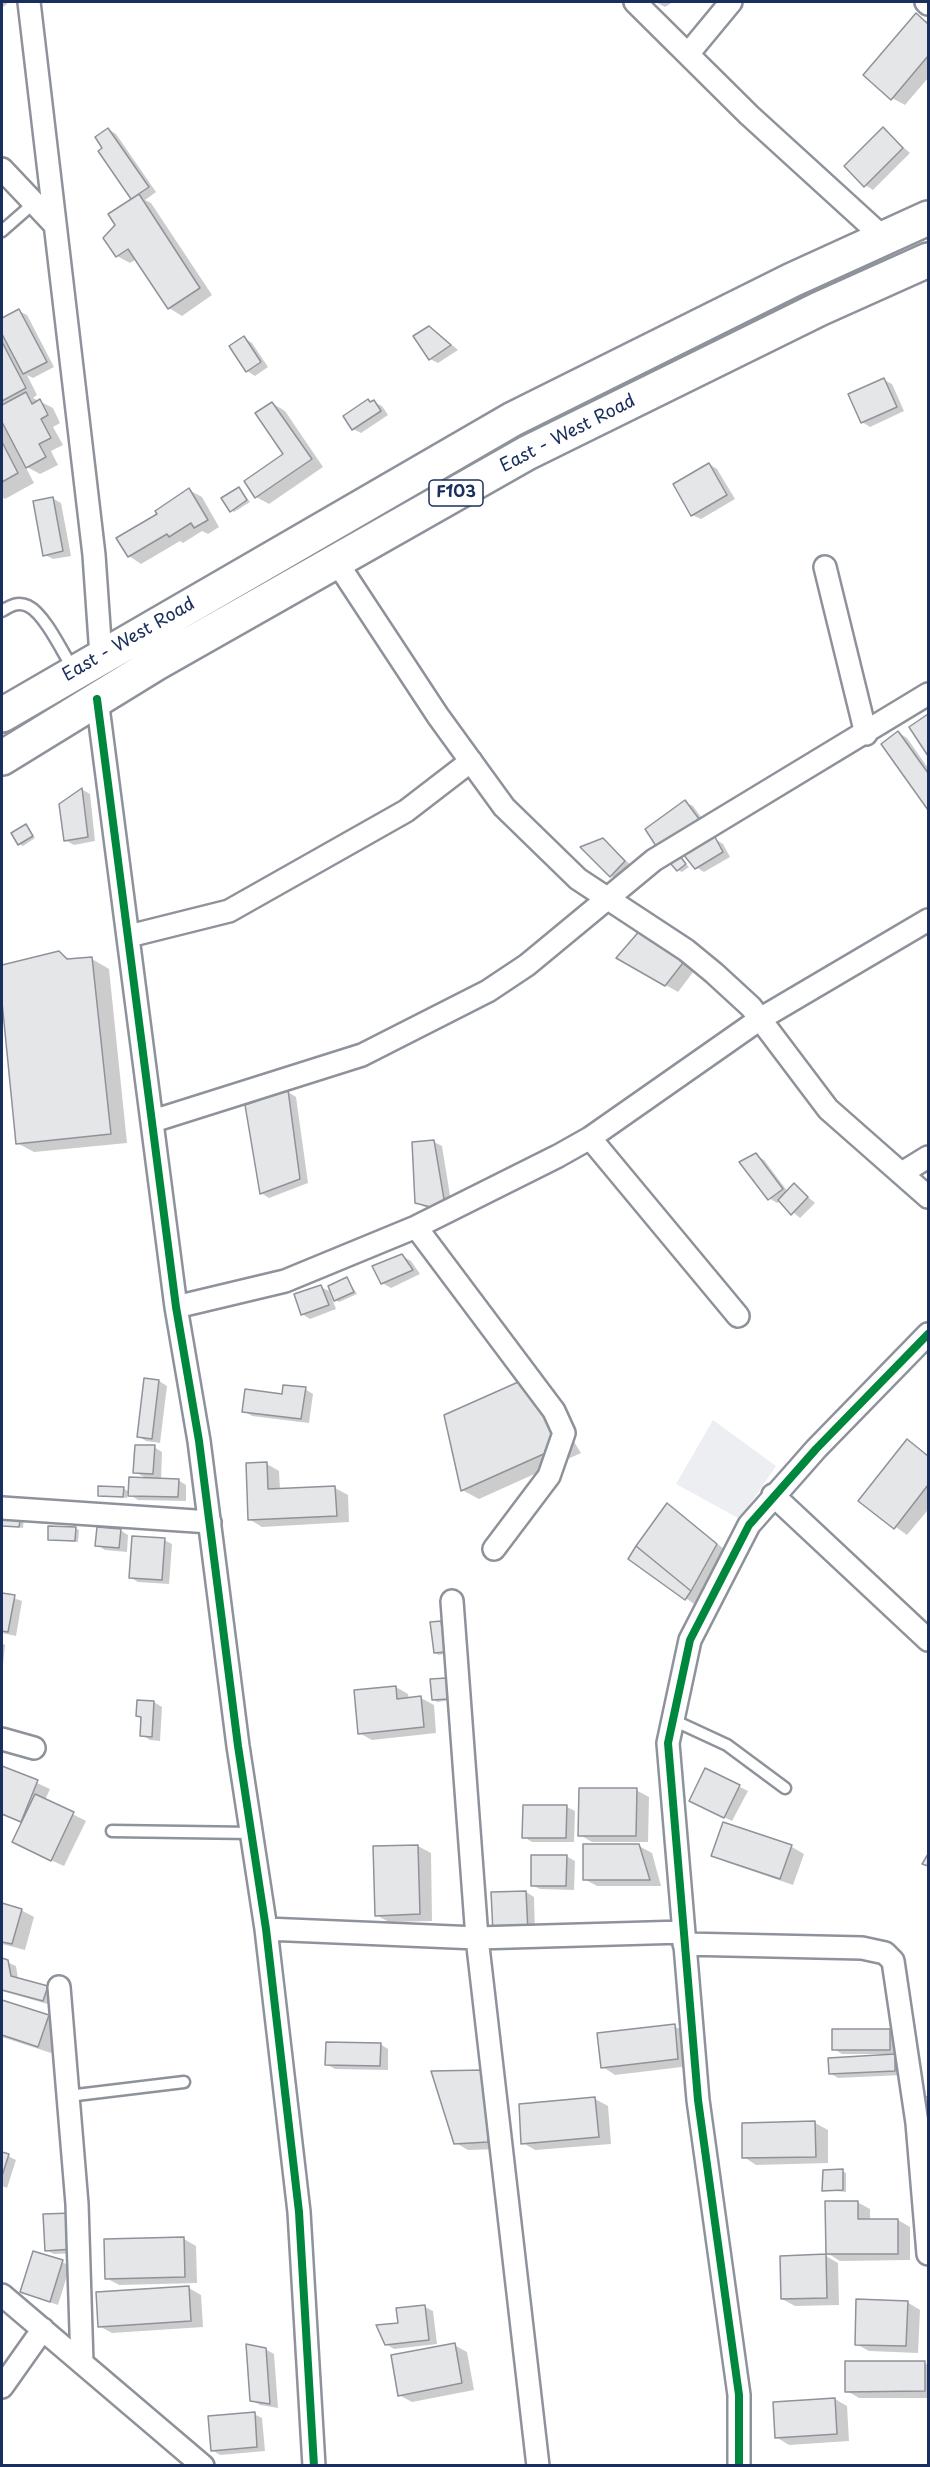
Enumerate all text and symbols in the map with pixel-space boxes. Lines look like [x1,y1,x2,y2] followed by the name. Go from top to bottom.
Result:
[497,391,639,477] street label: East - West Road
[429,480,483,506] road number: F103
[59,593,199,687] street label: East - West Road

